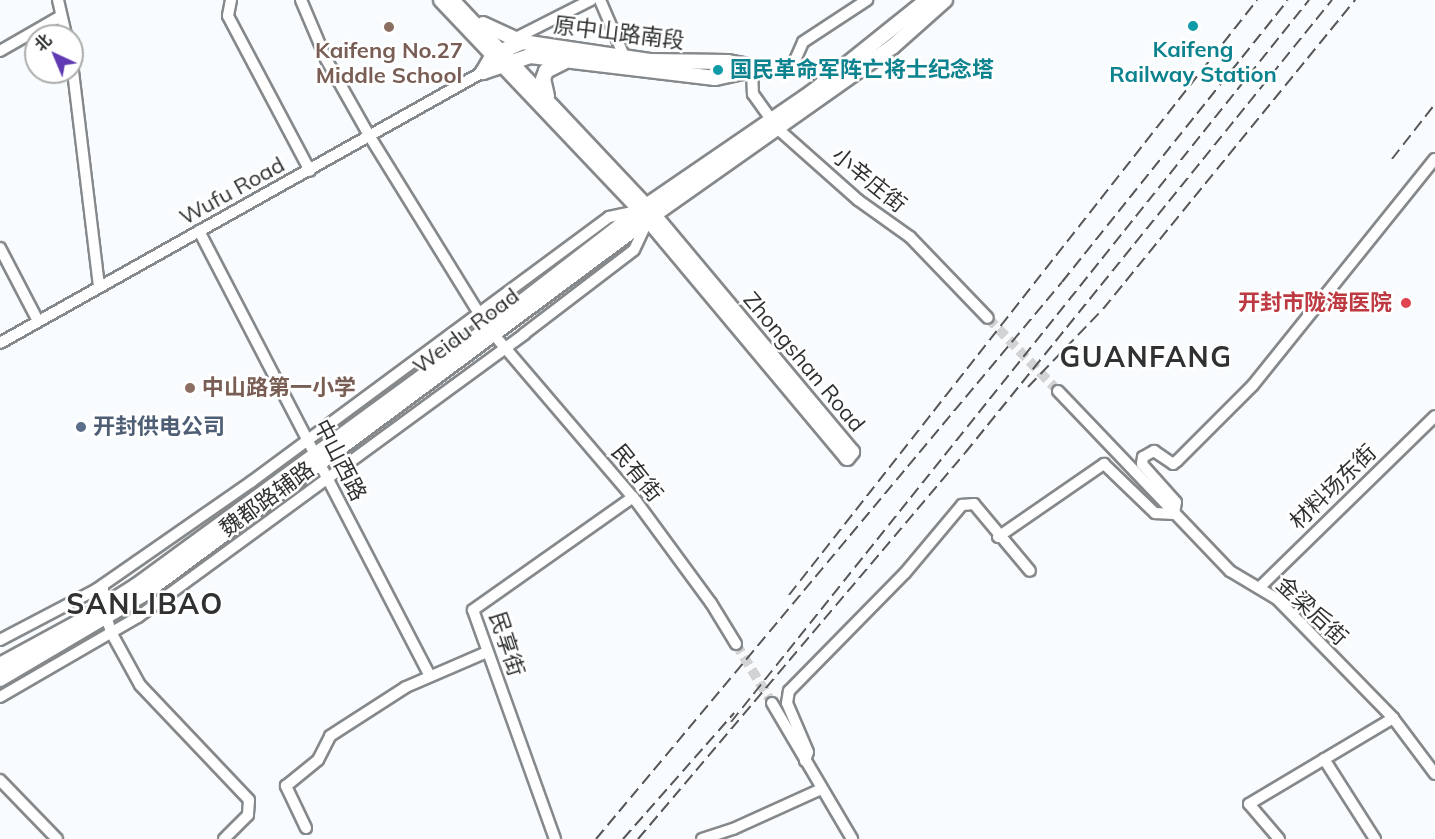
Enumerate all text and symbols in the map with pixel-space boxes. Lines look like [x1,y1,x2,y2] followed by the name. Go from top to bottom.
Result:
[552,12,686,54] street label: 原中山路南段
[1186,19,1200,33] marker: Kaifeng Railway Station
[382,20,396,34] marker: Kaifeng No.27 Middle School
[24,24,84,84] north arrow
[30,30,56,55] text: 北
[1109,36,1277,88] place label: Kaifeng Railway Station
[315,37,463,88] place label: Kaifeng No.27 Middle School
[730,57,994,83] place label: 国民革命军阵亡将士纪念塔
[711,63,725,77] marker: 国民革命军阵亡将士纪念塔
[826,142,912,218] street label: 小辛庄街
[175,151,289,231] street label: Wufu Road
[408,283,524,379] street label: Weidu Road
[738,287,870,437] street label: Zhongshan Road
[1238,290,1392,316] place label: 开封市陇海医院
[1397,294,1415,312] marker: 开封市陇海医院
[1060,340,1232,374] district label: GUANFANG
[202,375,356,401] place label: 中山路第一小学
[183,381,197,395] marker: 中山路第一小学
[93,414,225,440] place label: 开封供电公司
[308,415,372,505] street label: 中山西路
[74,420,88,434] marker: 开封供电公司
[606,439,668,507] street label: 民有街
[1284,439,1382,535] street label: 材料场东街
[215,456,319,542] street label: 魏都路辅路
[1271,571,1353,651] street label: 金梁后街
[66,587,224,621] district label: SANLIBAO
[484,609,530,679] street label: 民享街

